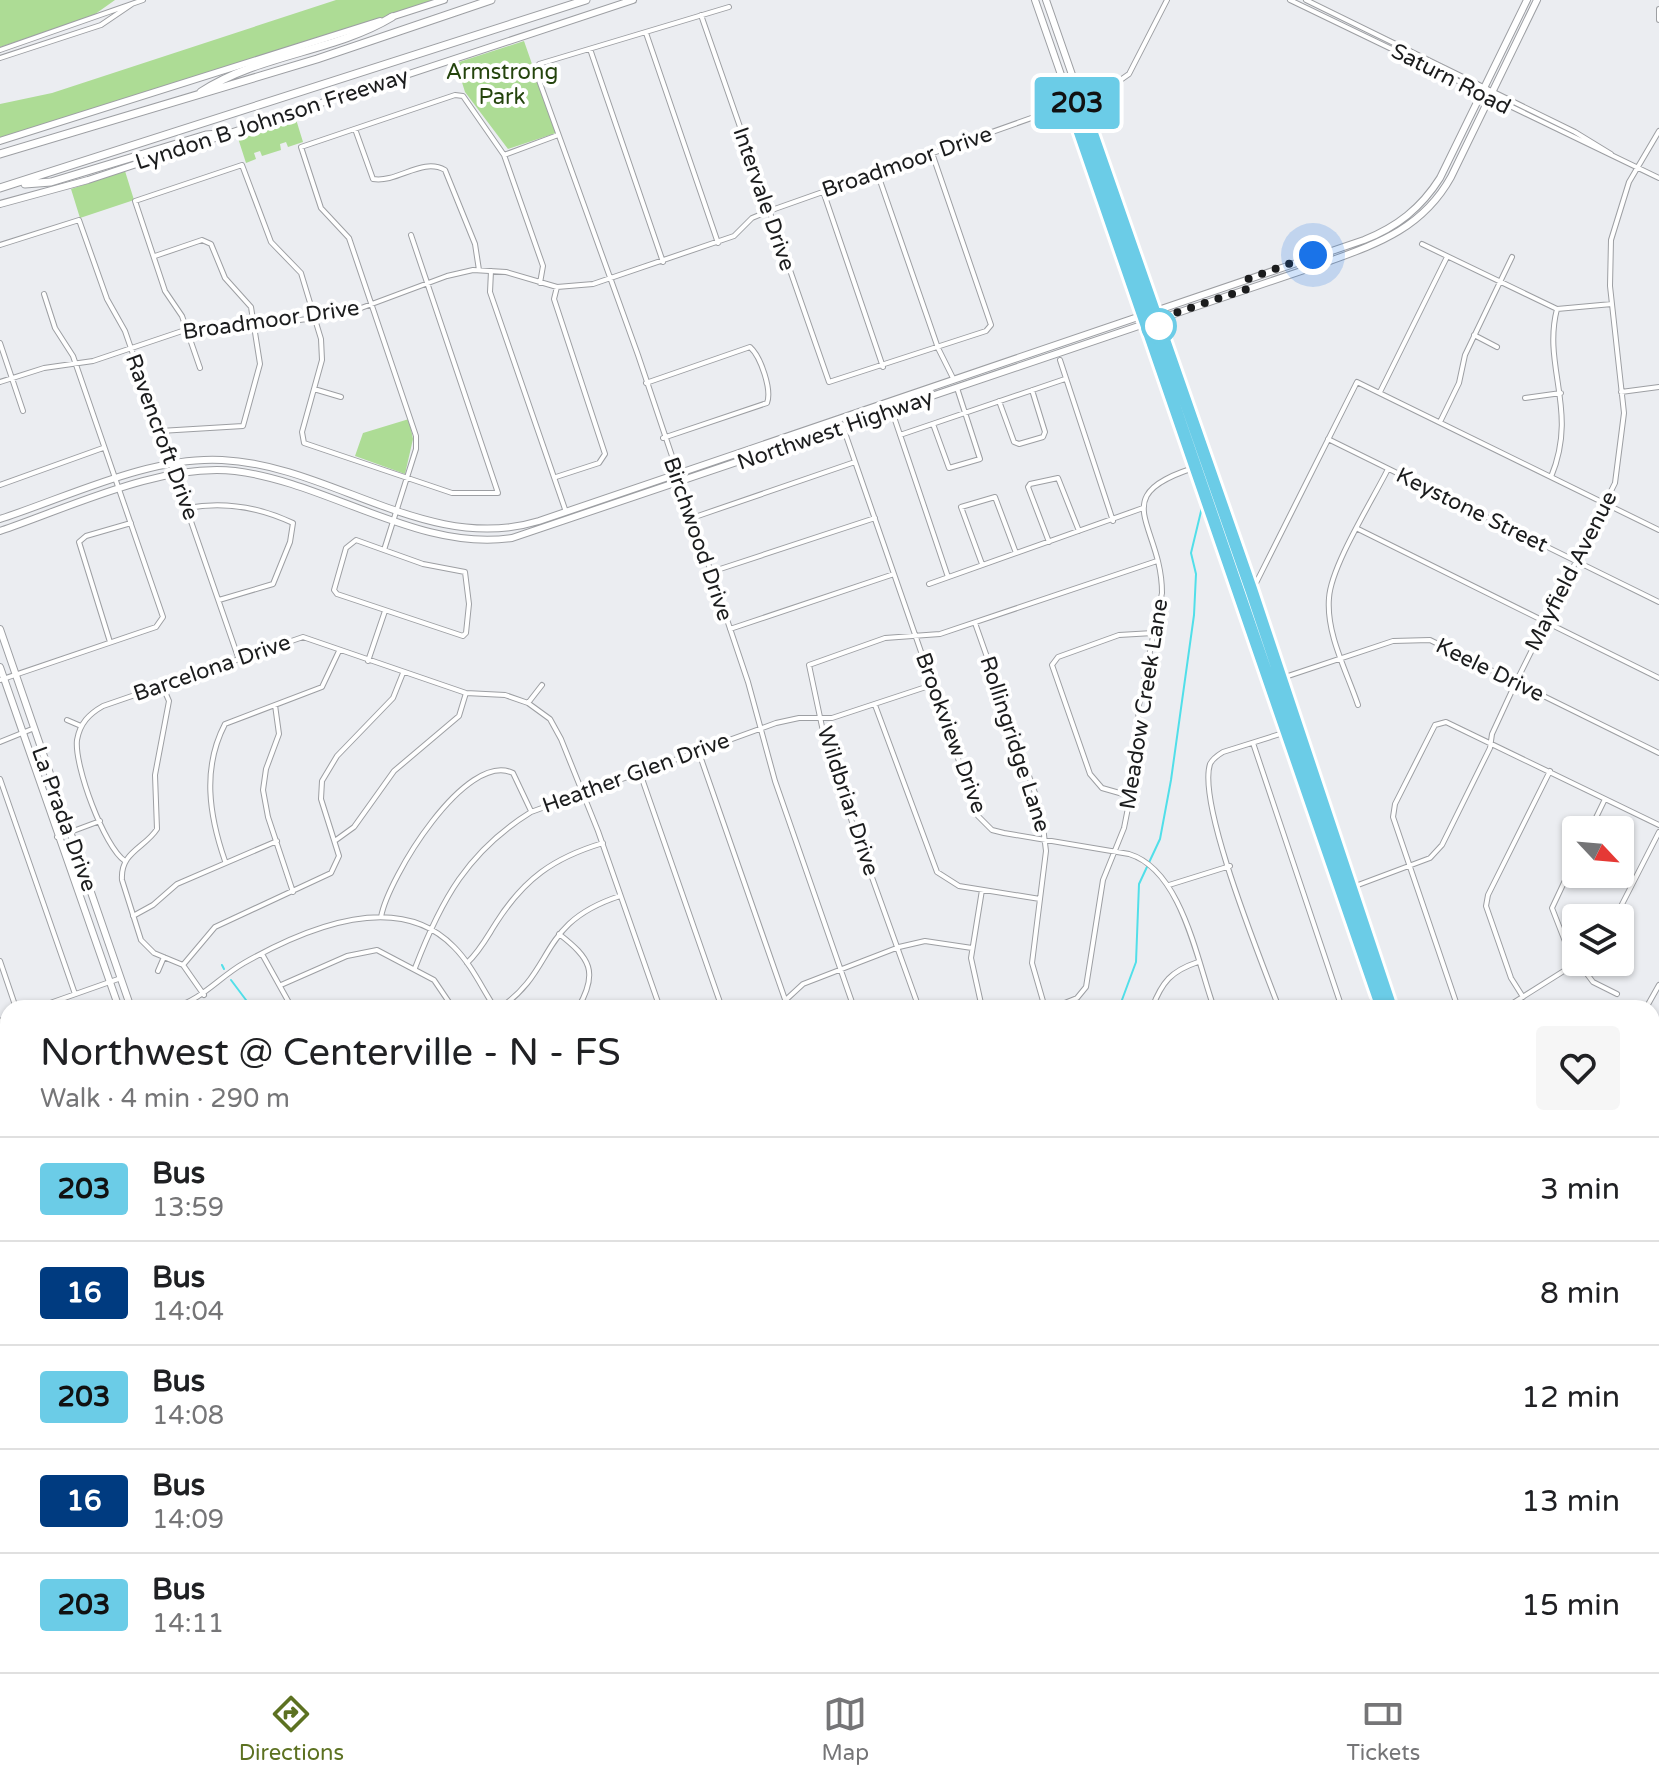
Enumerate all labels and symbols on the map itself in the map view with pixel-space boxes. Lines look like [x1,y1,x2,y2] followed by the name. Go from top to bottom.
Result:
[1387,38,1515,120] street label: Saturn Road
[446,59,558,110] park label: Armstrong Park
[132,62,412,176] street label: Lyndon B Johnson Freeway
[1031,77,1123,129] line badge: 203
[819,121,995,203] street label: Broadmoor Drive
[727,124,801,274] street label: Intervale Drive
[1293,235,1333,275] your location
[181,295,361,345] street label: Broadmoor Drive
[1142,309,1176,343] unlabelled marker
[120,350,204,524] street label: Ravencroft Drive
[734,384,936,476] street label: Northwest Highway
[658,454,738,624] street label: Birchwood Drive
[1392,462,1552,558] street label: Keystone Street
[1520,487,1622,655] street label: Mayfield Avenue
[1115,597,1173,811] street label: Meadow Creek Lane
[130,629,294,707] street label: Barcelona Drive
[1432,633,1548,707] street label: Keele Drive
[910,649,992,817] street label: Brookview Drive
[974,653,1056,835] street label: Rollingridge Lane
[812,723,884,879] street label: Wildbriar Drive
[539,727,733,819] street label: Heather Glen Drive
[26,743,102,895] street label: La Prada Drive
[1562,816,1634,888] north arrow

